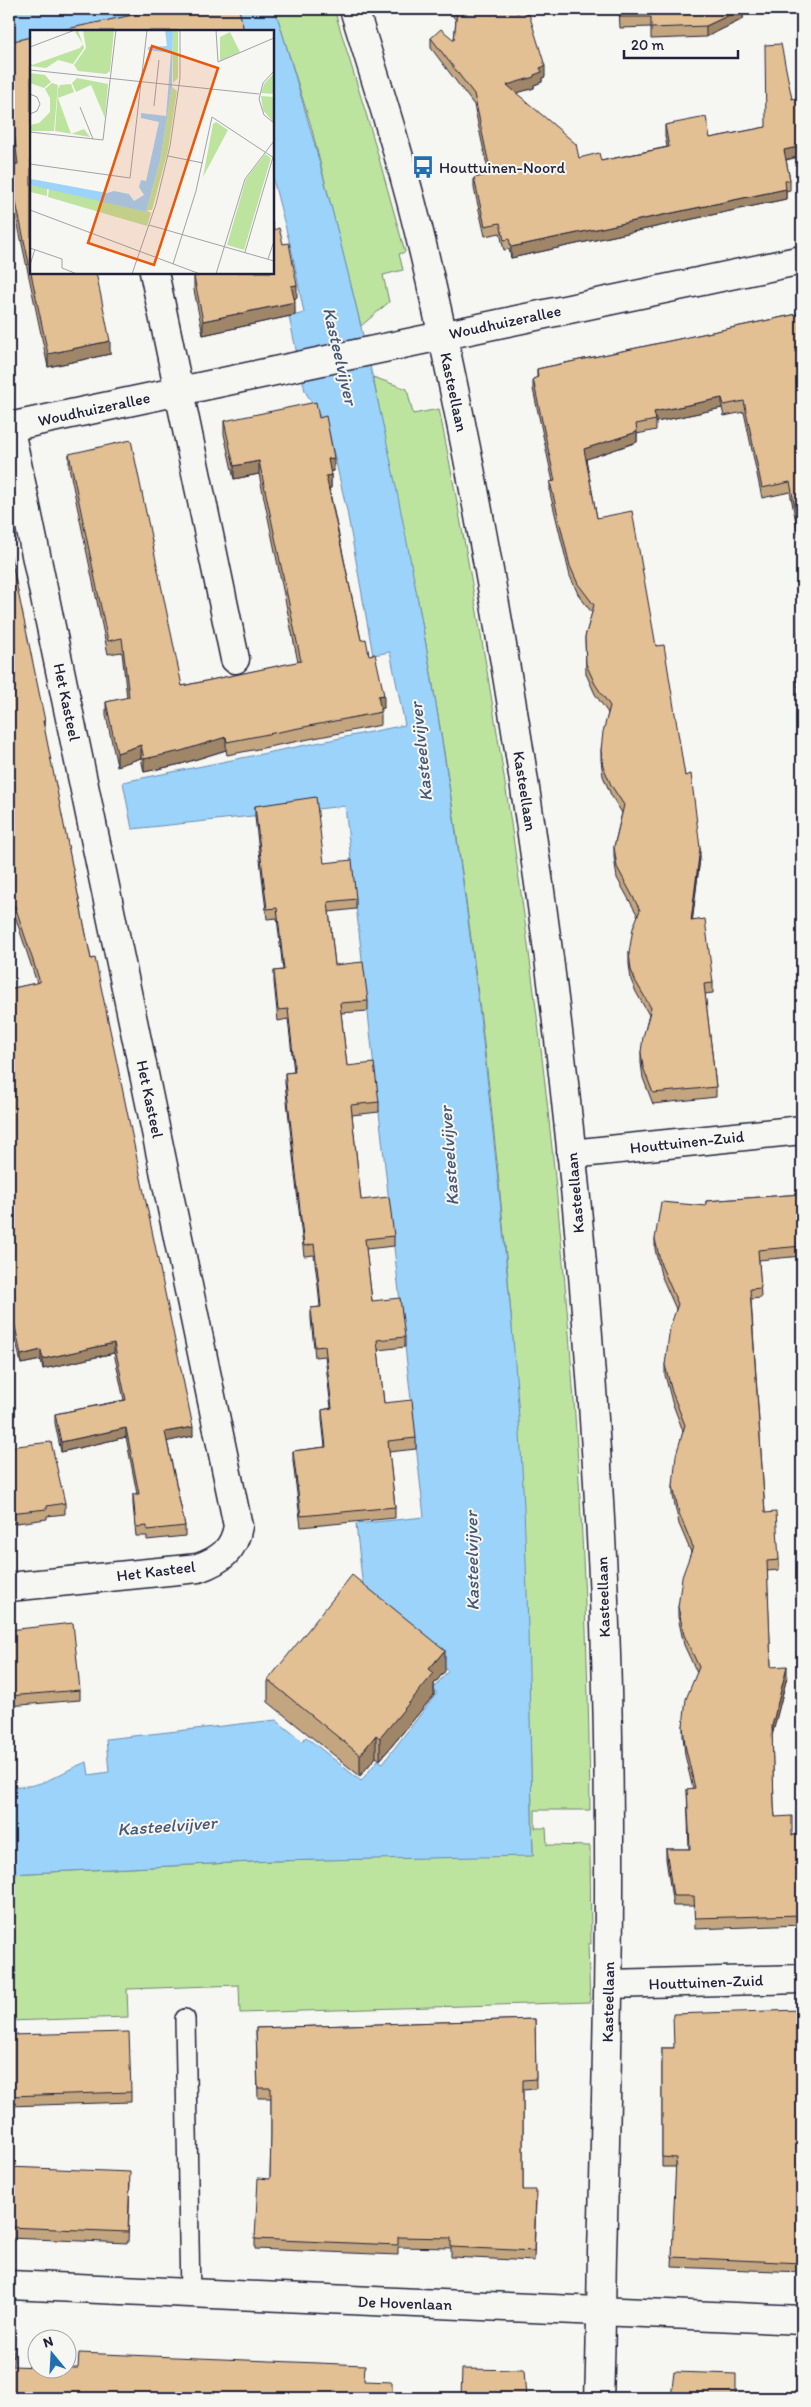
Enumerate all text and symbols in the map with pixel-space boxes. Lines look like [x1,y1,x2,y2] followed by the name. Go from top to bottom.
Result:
[624,28,737,60] scale bar
[30,30,274,274] inset map
[631,36,665,54] text: 20 m
[410,154,436,180] bus stop icon: Houttuinen-Noord
[439,158,565,177] place label: Houttuinen-Noord
[447,301,563,343] street label: Woudhuizerallee
[318,305,362,409] water label: Kasteelvijver
[436,351,472,434] street label: Kasteellaan
[36,388,152,430] street label: Woudhuizerallee
[49,661,85,743] street label: Het Kasteel
[405,700,437,803] water label: Kasteelvijver
[509,750,541,833] street label: Kasteellaan
[132,1058,168,1140] street label: Het Kasteel
[434,1104,463,1206] water label: Kasteelvijver
[629,1127,745,1157] street label: Houttuinen-Zuid
[562,1151,588,1234] street label: Kasteellaan
[460,1509,484,1611] water label: Kasteelvijver
[592,1556,614,1638] street label: Kasteellaan
[116,1557,197,1585] street label: Het Kasteel
[117,1811,219,1840] water label: Kasteelvijver
[598,1961,618,2043] street label: Kasteellaan
[648,1970,764,1993] street label: Houttuinen-Zuid
[357,2292,453,2314] street label: De Hovenlaan
[28,2330,78,2380] north arrow
[41,2333,55,2352] text: N

